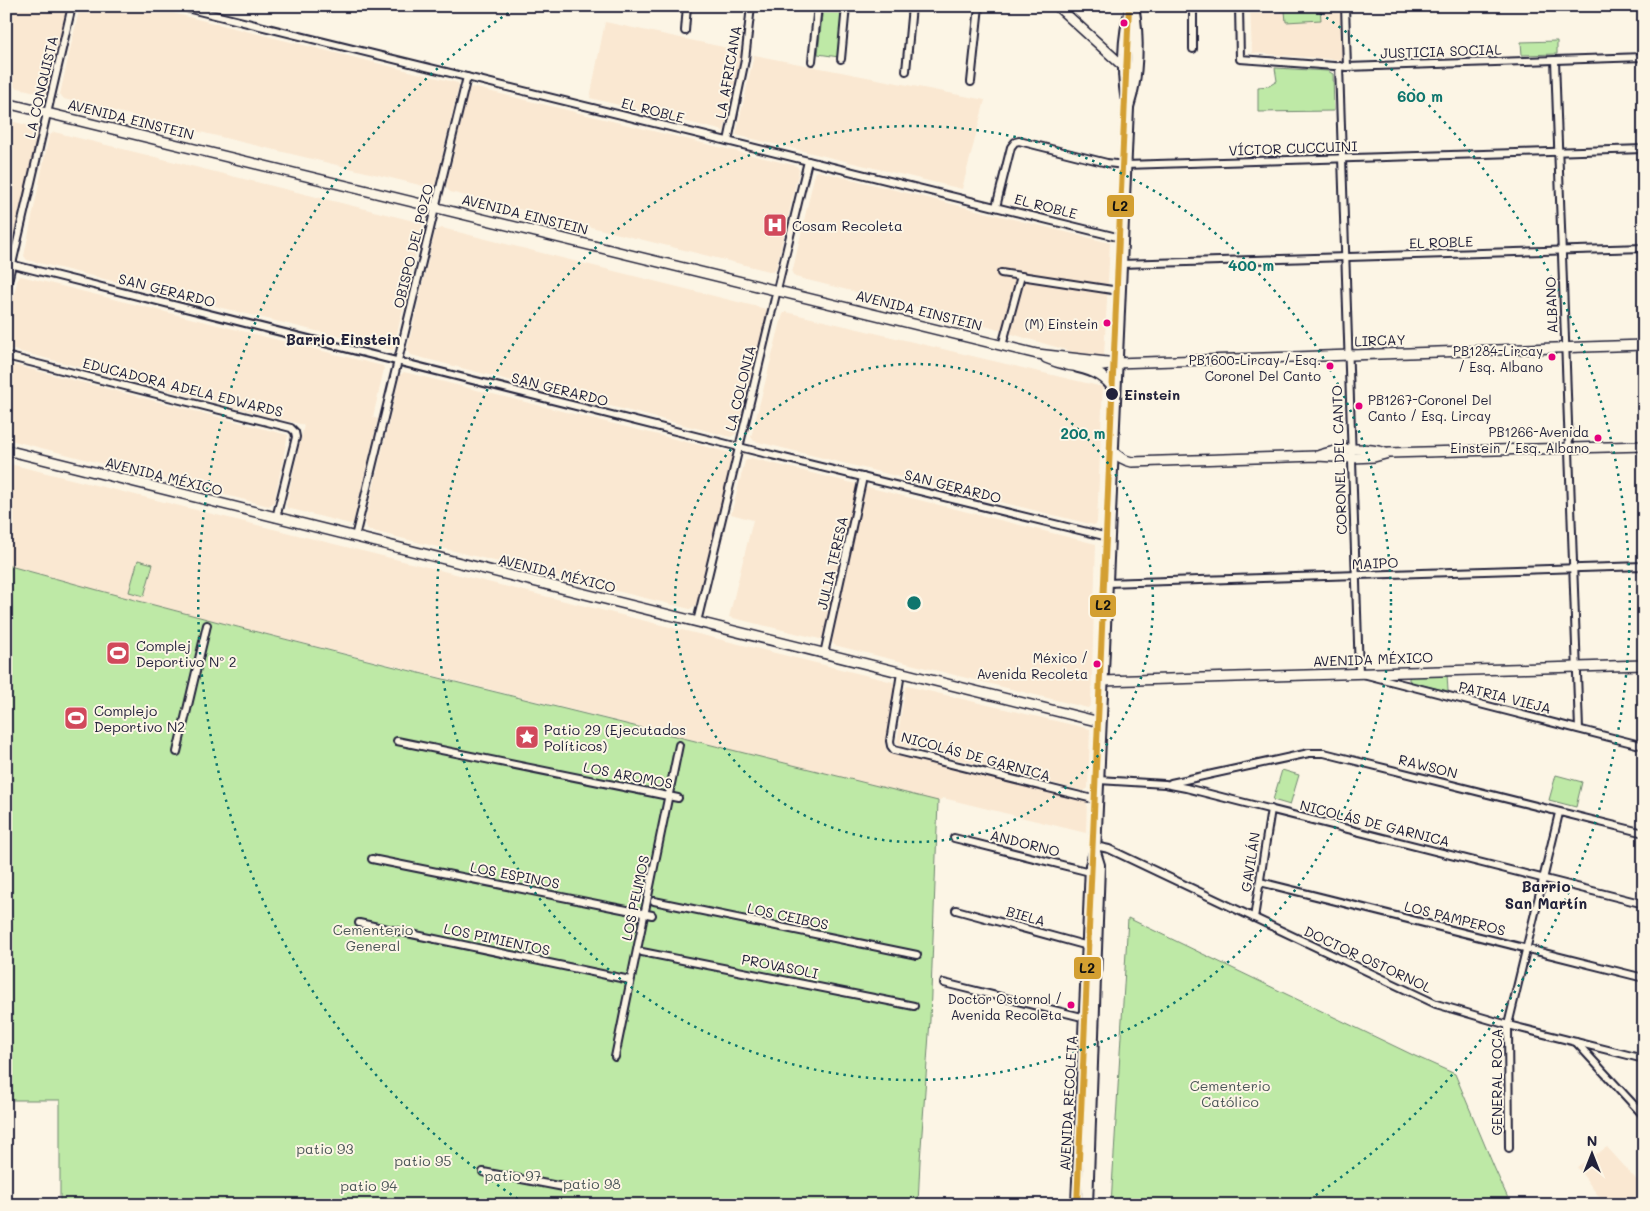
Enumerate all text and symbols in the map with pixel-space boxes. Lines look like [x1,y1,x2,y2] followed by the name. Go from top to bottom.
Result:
[1119,18,1129,28] unlabelled marker
[710,24,746,120] street label: LA AFRICANA
[20,34,62,140] street label: LA CONQUISTA
[1380,39,1503,63] street label: JUSTICIA SOCIAL
[1397,86,1443,106] text: 600 m
[620,93,686,127] street label: EL ROBLE
[66,94,196,144] street label: AVENIDA EINSTEIN
[1228,136,1358,160] street label: VÍCTOR CUCCUINI
[388,182,438,310] street label: OBISPO DEL POZO
[460,189,590,239] street label: AVENIDA EINSTEIN
[1013,189,1079,223] street label: EL ROBLE
[1106,194,1135,218] line badge: L2
[1112,196,1128,215] text: L2
[762,212,788,238] hospital icon: Cosam Recoleta
[792,216,903,235] place label: Cosam Recoleta
[1409,231,1473,253] street label: EL ROBLE
[1228,255,1274,275] text: 400 m
[117,269,217,311] street label: SAN GERARDO
[1541,276,1561,334] street label: ALBANO
[854,285,984,335] street label: AVENIDA EINSTEIN
[1025,315,1098,332] place label: (M) Einstein
[1102,318,1112,328] marker: (M) Einstein
[286,329,400,349] district label: Barrio Einstein
[1354,330,1406,350] street label: LIRCAY
[1453,342,1543,375] place label: PB1284-Lircay / Esq. Albano
[720,343,760,433] street label: LA COLONIA
[1189,351,1321,384] place label: PB1600-Lircay / Esq. Coronel Del Canto
[1547,352,1557,362] marker: PB1284-Lircay / Esq. Albano
[81,353,285,421] street label: EDUCADORA ADELA EDWARDS
[1325,361,1335,371] marker: PB1600-Lircay / Esq. Coronel Del Canto
[510,368,610,410] street label: SAN GERARDO
[1124,385,1180,404] place label: Einstein
[1327,385,1351,535] street label: CORONEL DEL CANTO
[1104,386,1120,402] marker: Einstein
[1368,391,1492,424] place label: PB1267-Coronel Del Canto / Esq. Lircay
[1354,401,1364,411] marker: PB1267-Coronel Del Canto / Esq. Lircay
[1061,423,1106,443] text: 200 m
[1450,423,1589,456] place label: PB1266-Avenida Einstein / Esq. Albano
[1593,433,1603,443] marker: PB1266-Avenida Einstein / Esq. Albano
[103,452,225,500] street label: AVENIDA MÉXICO
[903,465,1003,507] street label: SAN GERARDO
[812,515,852,611] street label: JULIA TERESA
[496,549,618,597] street label: AVENIDA MÉXICO
[1351,553,1399,573] street label: MAIPO
[905,594,923,612] centre of rings
[1089,594,1117,618] line badge: L2
[1095,595,1111,614] text: L2
[136,636,236,671] place label: Complej Deportivo Nº 2
[105,640,131,666] sports icon: Complej Deportivo Nº 2
[1312,647,1434,671] street label: AVENIDA MÉXICO
[977,649,1088,682] place label: México / Avenida Recoleta
[1092,659,1102,669] marker: México / Avenida Recoleta
[1457,676,1553,718] street label: PATRIA VIEJA
[94,701,185,736] place label: Complejo Deportivo N2
[63,705,89,731] sports icon: Complejo Deportivo N2
[544,720,686,755] place label: Patio 29 (Ejecutados Políticos)
[514,724,540,750] place icon: Patio 29 (Ejecutados Políticos)
[899,727,1053,785] street label: NICOLÁS DE GARNICA
[1396,749,1460,783] street label: RAWSON
[582,757,674,793] street label: LOS AROMOS
[1298,795,1452,851] street label: NICOLÁS DE GARNICA
[988,825,1062,861] street label: ANDORNO
[1236,831,1264,893] street label: GAVILÁN
[617,853,653,942] street label: LOS PEUMOS
[469,857,561,893] street label: LOS ESPINOS
[1505,876,1587,913] district label: Barrio San Martín
[1402,896,1508,940] street label: LOS PAMPEROS
[746,898,830,934] street label: LOS CEIBOS
[1004,901,1048,931] street label: BIELA
[442,918,552,960] street label: LOS PIMIENTOS
[333,920,413,955] park label: Cementerio General
[1301,921,1435,997] street label: DOCTOR OSTORNOL
[740,949,820,983] street label: PROVASOLI
[1073,956,1102,980] line badge: L2
[1079,958,1095,977] text: L2
[948,990,1062,1023] place label: Doctor Ostornol / Avenida Recoleta
[1066,1000,1076,1010] marker: Doctor Ostornol / Avenida Recoleta
[1487,1028,1506,1136] street label: GENERAL ROCA
[1055,1035,1081,1171] street label: AVENIDA RECOLETA
[1190,1076,1270,1111] park label: Cementerio Católico
[1568,1128,1618,1178] north arrow
[1587,1131,1597,1150] text: N
[296,1139,354,1158] park label: patio 93
[394,1151,452,1170] park label: patio 95
[485,1166,542,1185] park label: patio 97
[563,1174,621,1193] park label: patio 98
[340,1176,398,1195] park label: patio 94

